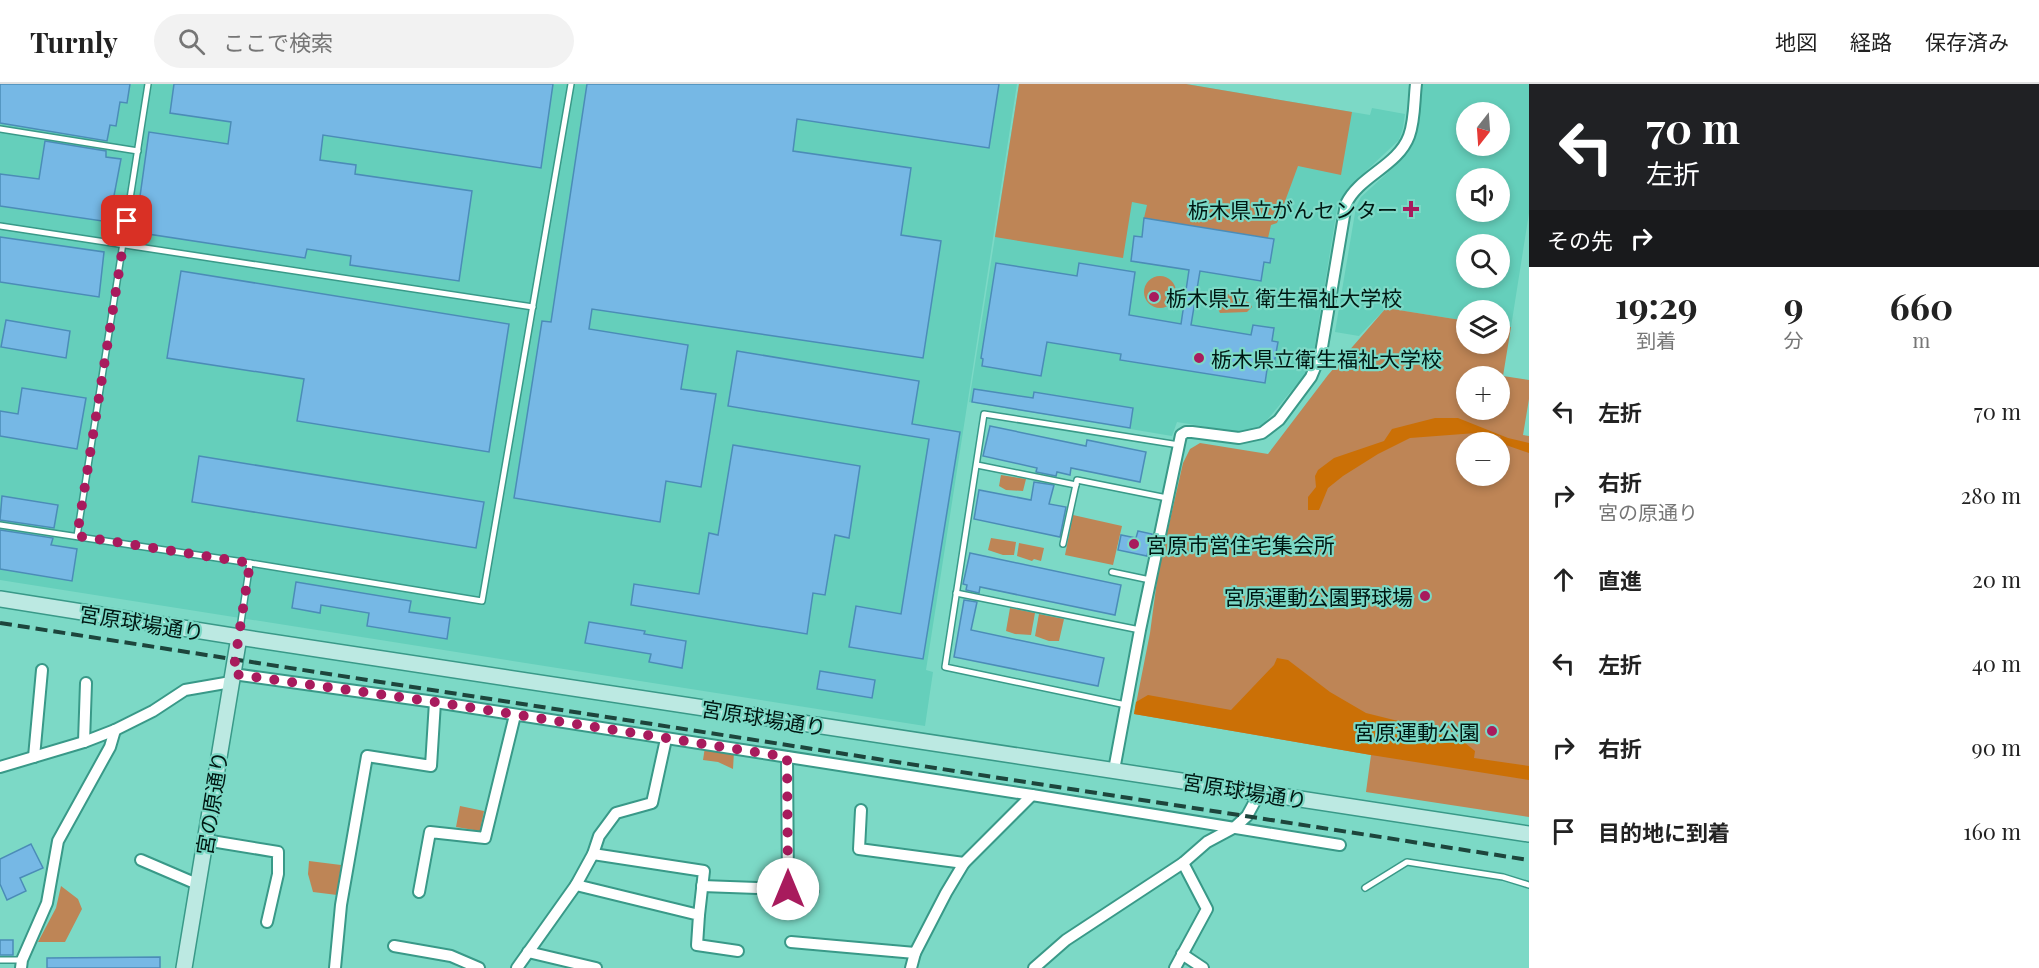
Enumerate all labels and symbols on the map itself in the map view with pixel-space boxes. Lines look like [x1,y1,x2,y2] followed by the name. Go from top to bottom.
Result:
[1456,102,1510,156] north arrow
[101,195,152,246] pin
[1188,195,1398,223] place label: 栃木県立がんセンター
[1402,200,1420,218] marker: 栃木県立がんセンター
[1166,283,1402,311] place label: 栃木県立 衛生福祉大学校
[1147,290,1161,304] marker: 栃木県立 衛生福祉大学校
[1211,344,1442,372] place label: 栃木県立衛生福祉大学校
[1192,351,1206,365] marker: 栃木県立衛生福祉大学校
[1146,530,1335,558] place label: 宮原市営住宅集会所
[1127,537,1141,551] marker: 宮原市営住宅集会所
[1224,582,1413,610] place label: 宮原運動公園野球場
[1418,589,1432,603] marker: 宮原運動公園野球場
[78,598,206,646] street label: 宮原球場通り
[700,693,828,741] street label: 宮原球場通り
[1354,717,1480,745] place label: 宮原運動公園
[1485,724,1499,738] marker: 宮原運動公園
[189,749,233,857] street label: 宮の原通り
[1181,766,1309,814] street label: 宮原球場通り
[756,857,820,921] position arrow

